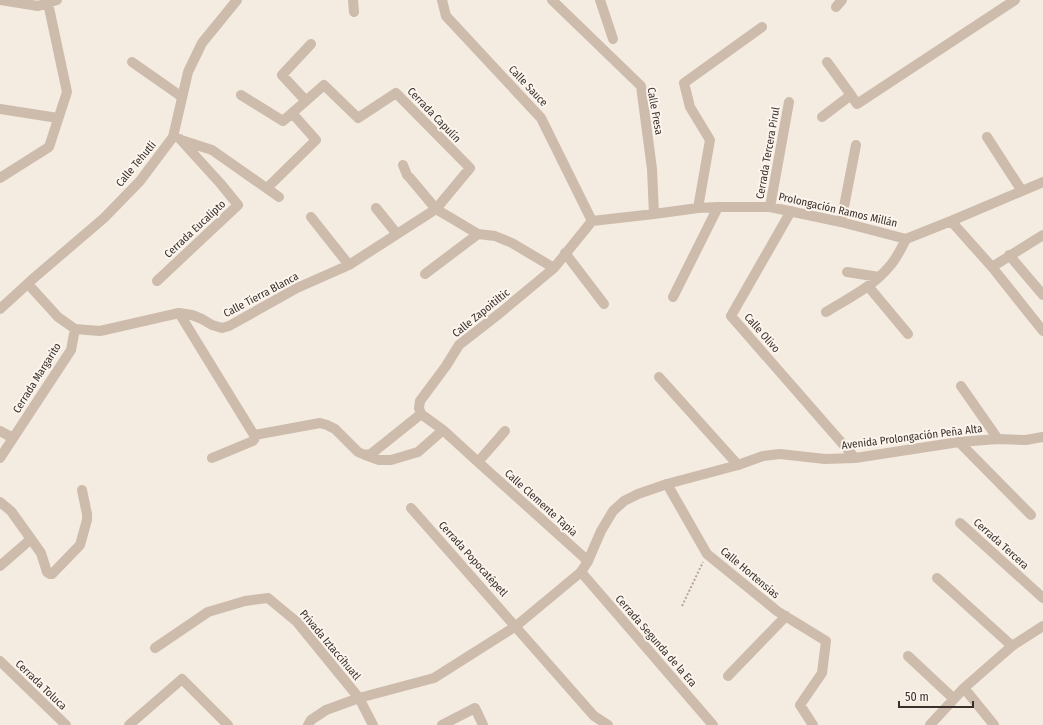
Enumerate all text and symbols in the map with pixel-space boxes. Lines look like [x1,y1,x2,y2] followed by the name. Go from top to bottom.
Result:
[506,63,550,109] street label: Calle Sauce
[405,85,463,145] street label: Cerrada Capulín
[644,86,666,136] street label: Calle Fresa
[753,106,783,200] street label: Cerrada Tercera Pirul
[113,139,159,189] street label: Calle Tehutli
[777,190,899,230] street label: Prolongación Ramos Millán
[162,197,228,261] street label: Cerrada Eucalipto
[221,270,301,320] street label: Calle Tierra Blanca
[450,286,512,340] street label: Calle Zapoitiltic
[741,311,783,355] street label: Calle Olivo
[10,340,64,416] street label: Cerrada Margarito
[841,422,983,452] street label: Avenida Prolongación Peña Alta
[502,467,580,539] street label: Calle Clemente Tapia
[971,516,1031,572] street label: Cerrada Tercera
[436,519,510,599] street label: Cerrada Popocatépetl
[718,545,782,602] street label: Calle Hortensias
[613,592,699,690] street label: Cerrada Segunda de la Era
[297,607,363,683] street label: Privada Iztaccíhuatl
[13,657,69,713] street label: Cerrada Toluca
[899,683,973,709] scale bar
[905,690,929,704] text: 50 m

